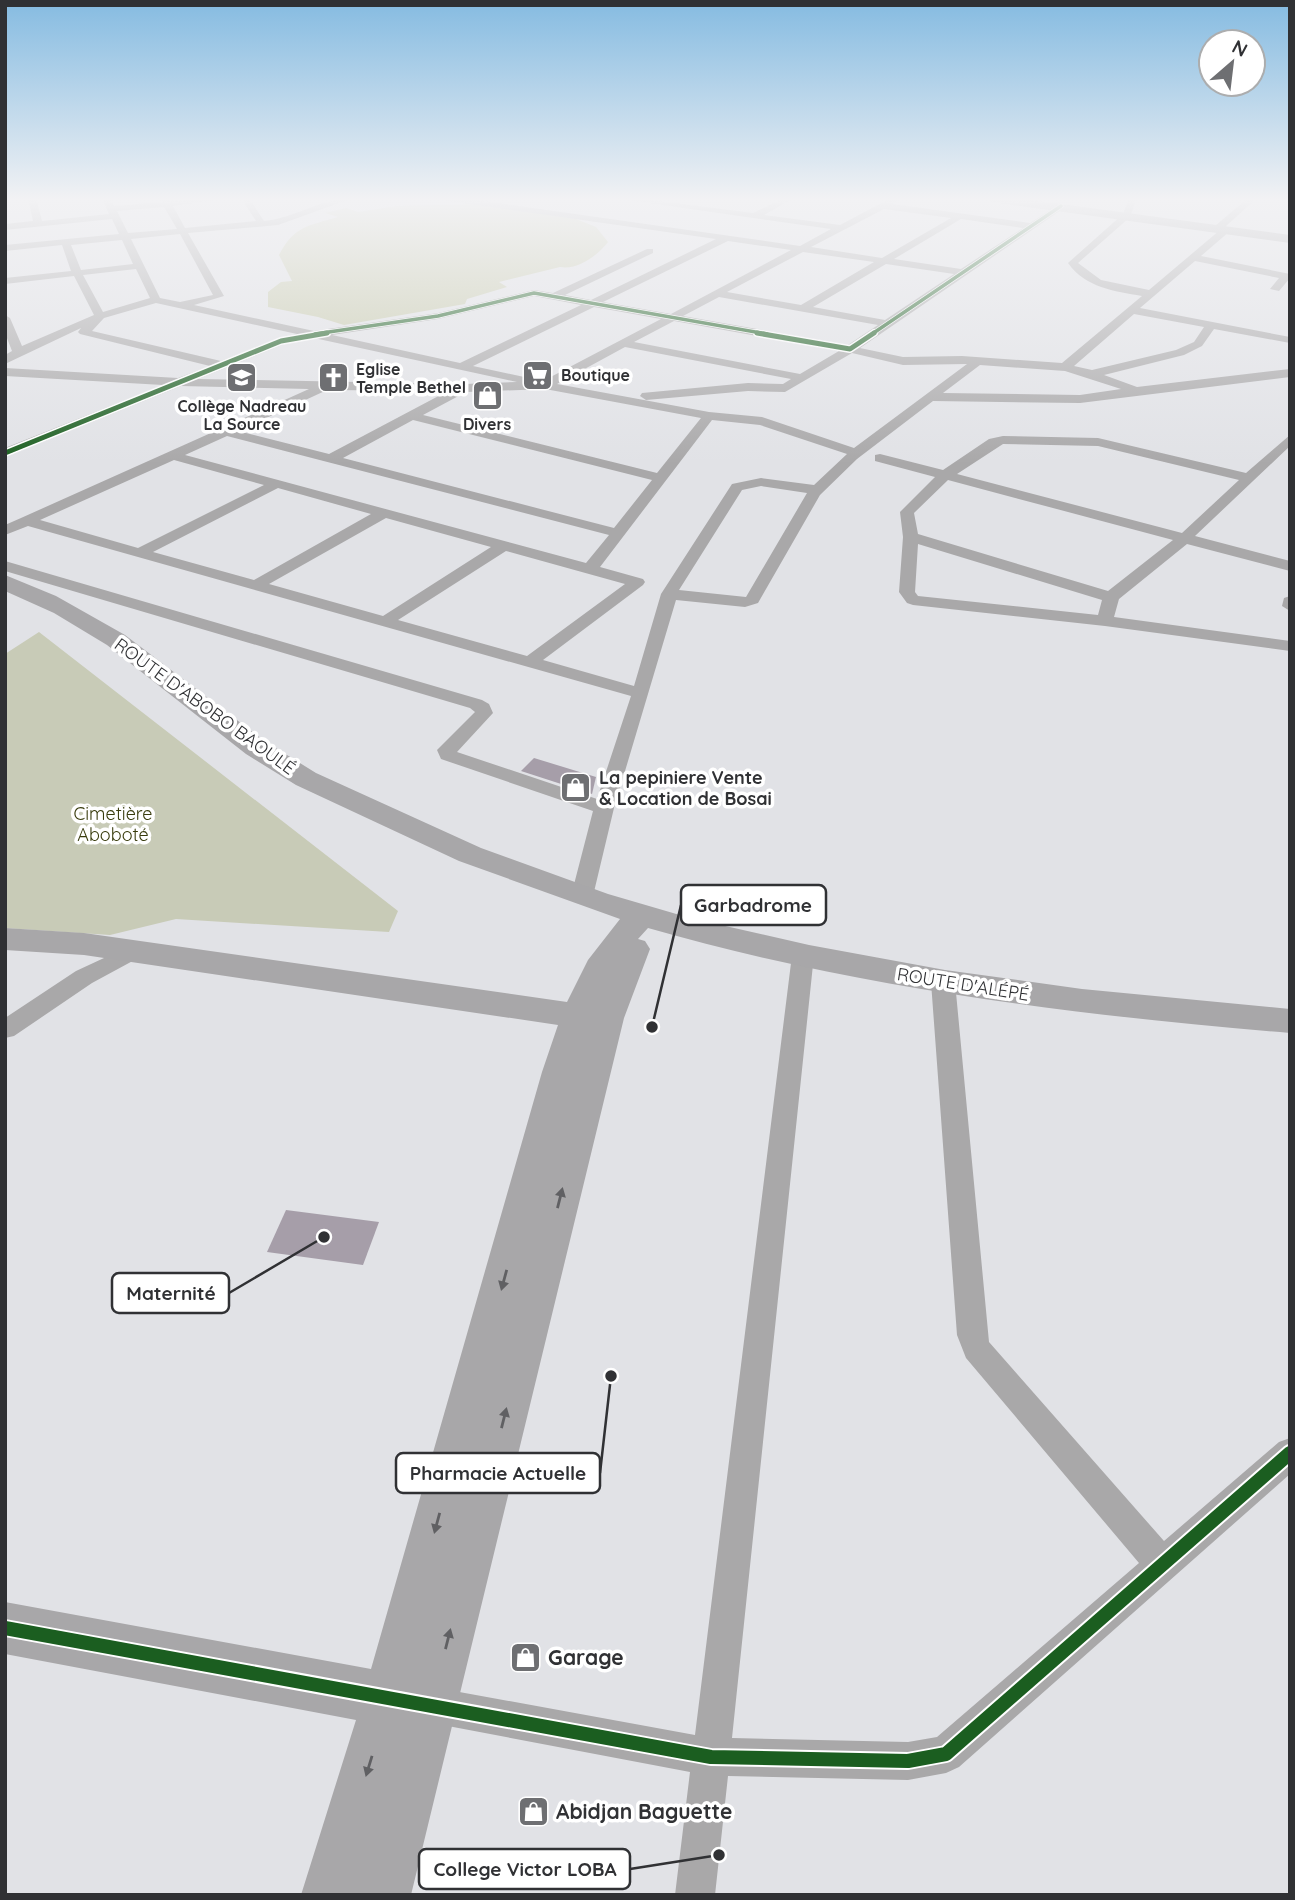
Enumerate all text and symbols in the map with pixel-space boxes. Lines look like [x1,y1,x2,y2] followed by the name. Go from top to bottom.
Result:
[1197,28,1267,98] north arrow
[1228,34,1252,62] text: N
[521,358,555,392] supermarket icon: Boutique
[356,359,466,397] place label: Eglise Temple Bethel
[225,360,259,394] school or university icon: Collège Nadreau La Source
[316,361,350,395] church icon: Eglise Temple Bethel
[561,365,630,385] place label: Boutique
[470,378,504,412] shop icon: Divers
[178,396,306,434] place label: Collège Nadreau La Source
[463,414,511,434] place label: Divers
[110,633,300,779] street label: ROUTE D'ABOBO BAOULÉ
[599,766,772,810] place label: La pepiniere Vente & Location de Bosai
[559,770,593,804] shop icon: La pepiniere Vente & Location de Bosai
[73,802,153,846] park label: Cimetière Aboboté
[681,885,826,925] callout: Garbadrome
[694,893,812,917] text: Garbadrome
[895,962,1031,1006] street label: ROUTE D'ALÉPÉ
[555,1187,566,1209] one-way arrow
[498,1269,508,1290] one-way arrow
[112,1273,229,1313] callout: Maternité
[126,1281,216,1305] text: Maternité
[499,1407,510,1429] one-way arrow
[396,1453,600,1493] callout: Pharmacie Actuelle
[410,1461,586,1485] text: Pharmacie Actuelle
[431,1512,442,1534] one-way arrow
[443,1628,454,1650] one-way arrow
[508,1640,542,1674] shop icon: Garage
[548,1644,624,1670] place label: Garage
[364,1755,374,1776] one-way arrow
[516,1794,550,1828] shop icon: Abidjan Baguette
[556,1798,732,1824] place label: Abidjan Baguette
[419,1849,630,1889] callout: College Victor LOBA
[433,1857,617,1881] text: College Victor LOBA

